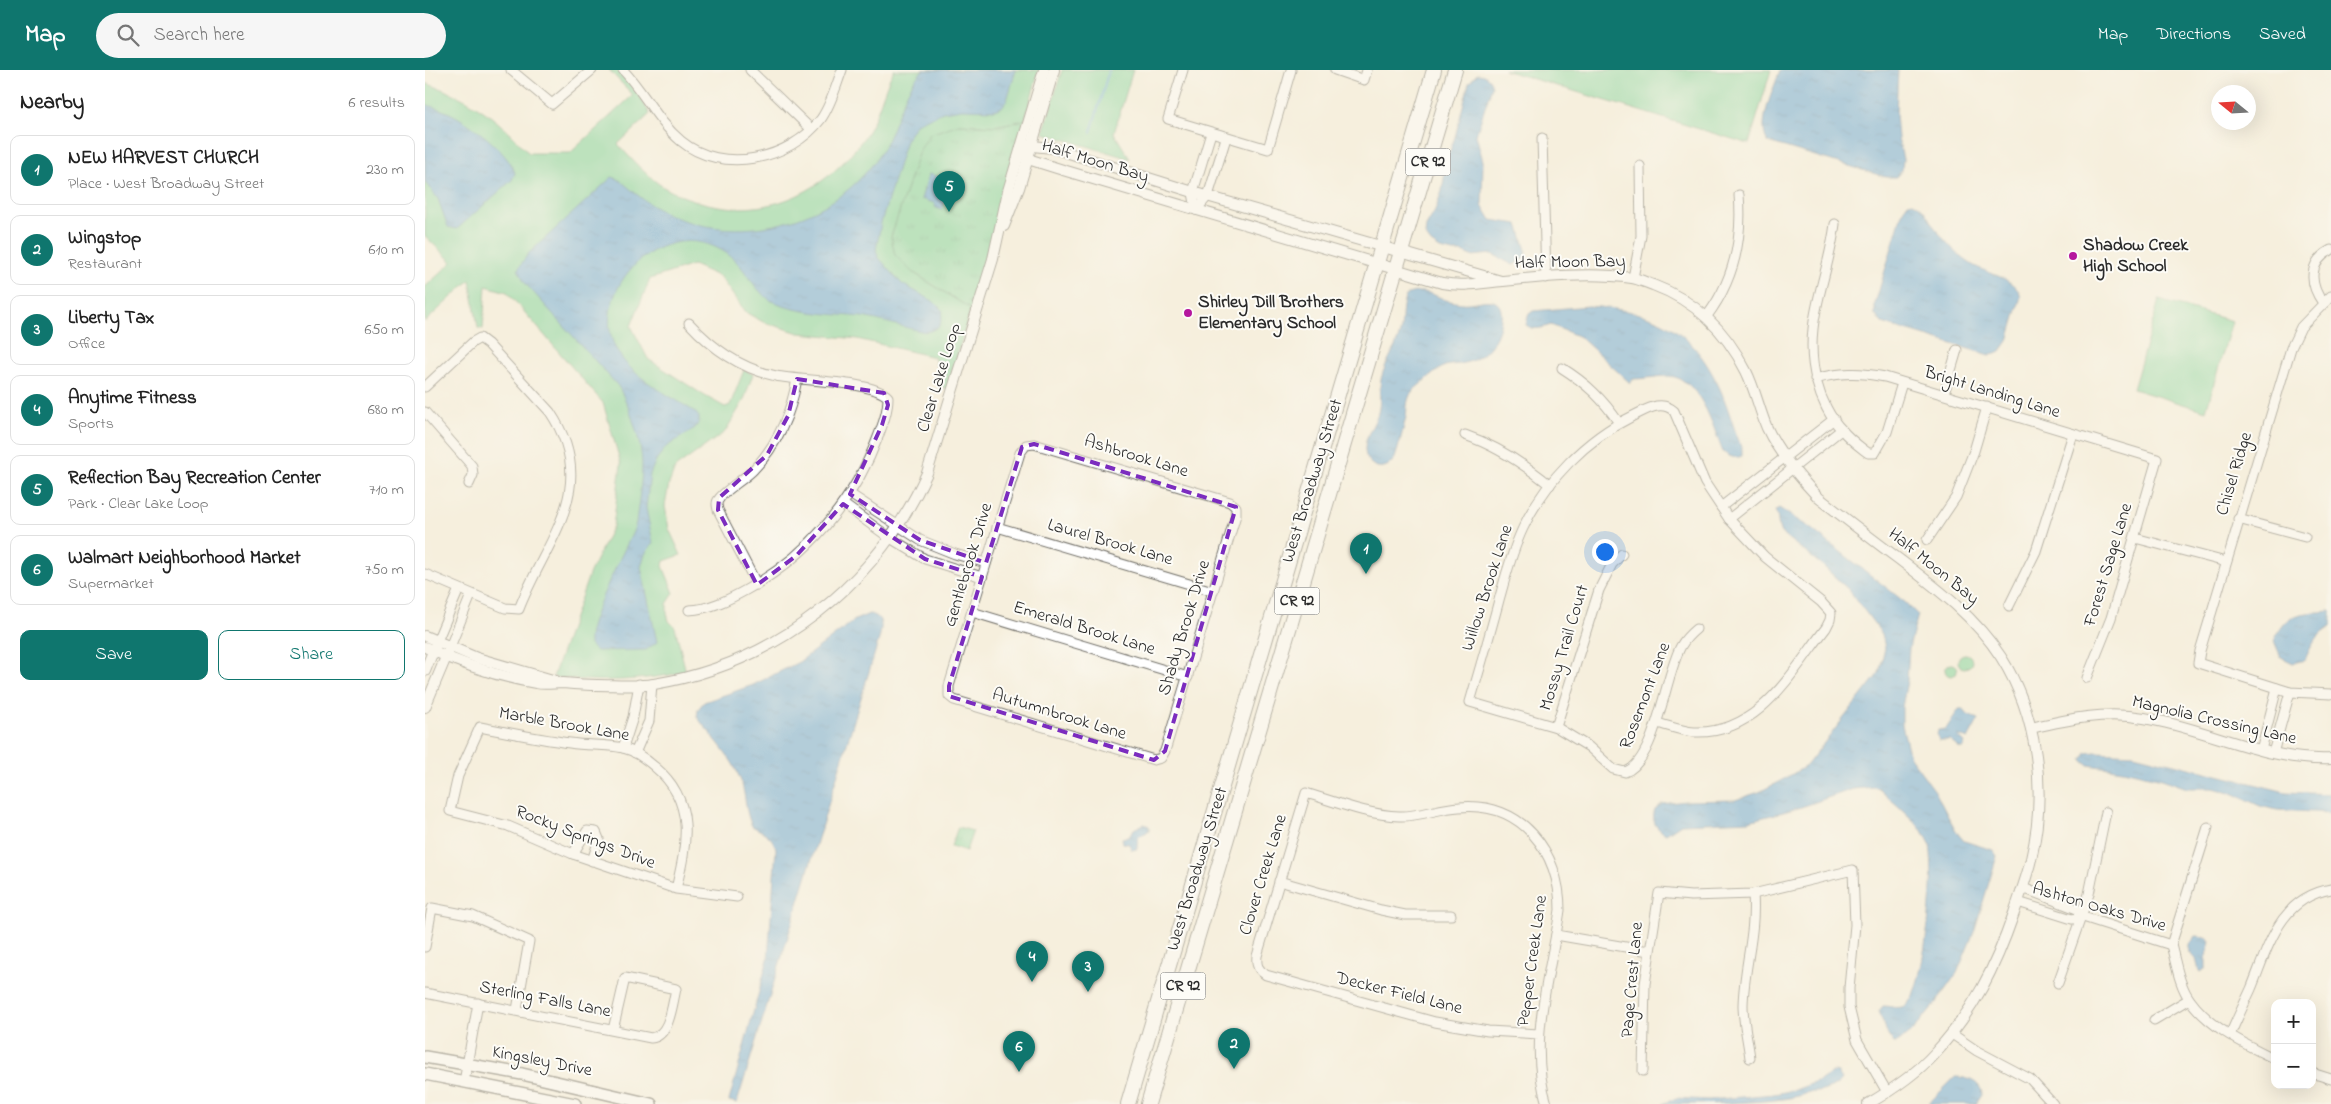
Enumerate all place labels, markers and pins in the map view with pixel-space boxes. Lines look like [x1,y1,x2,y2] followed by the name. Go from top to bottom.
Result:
[933,171,965,212] pin: 5
[2083,233,2189,281] place label: Shadow Creek High School
[2067,250,2079,262] marker: Shadow Creek High School
[1198,290,1344,338] place label: Shirley Dill Brothers Elementary School
[1182,307,1194,319] marker: Shirley Dill Brothers Elementary School
[1350,533,1382,574] pin: 1
[1016,941,1048,982] pin: 4
[1072,951,1104,992] pin: 3
[1218,1028,1250,1069] pin: 2
[1003,1031,1035,1072] pin: 6

